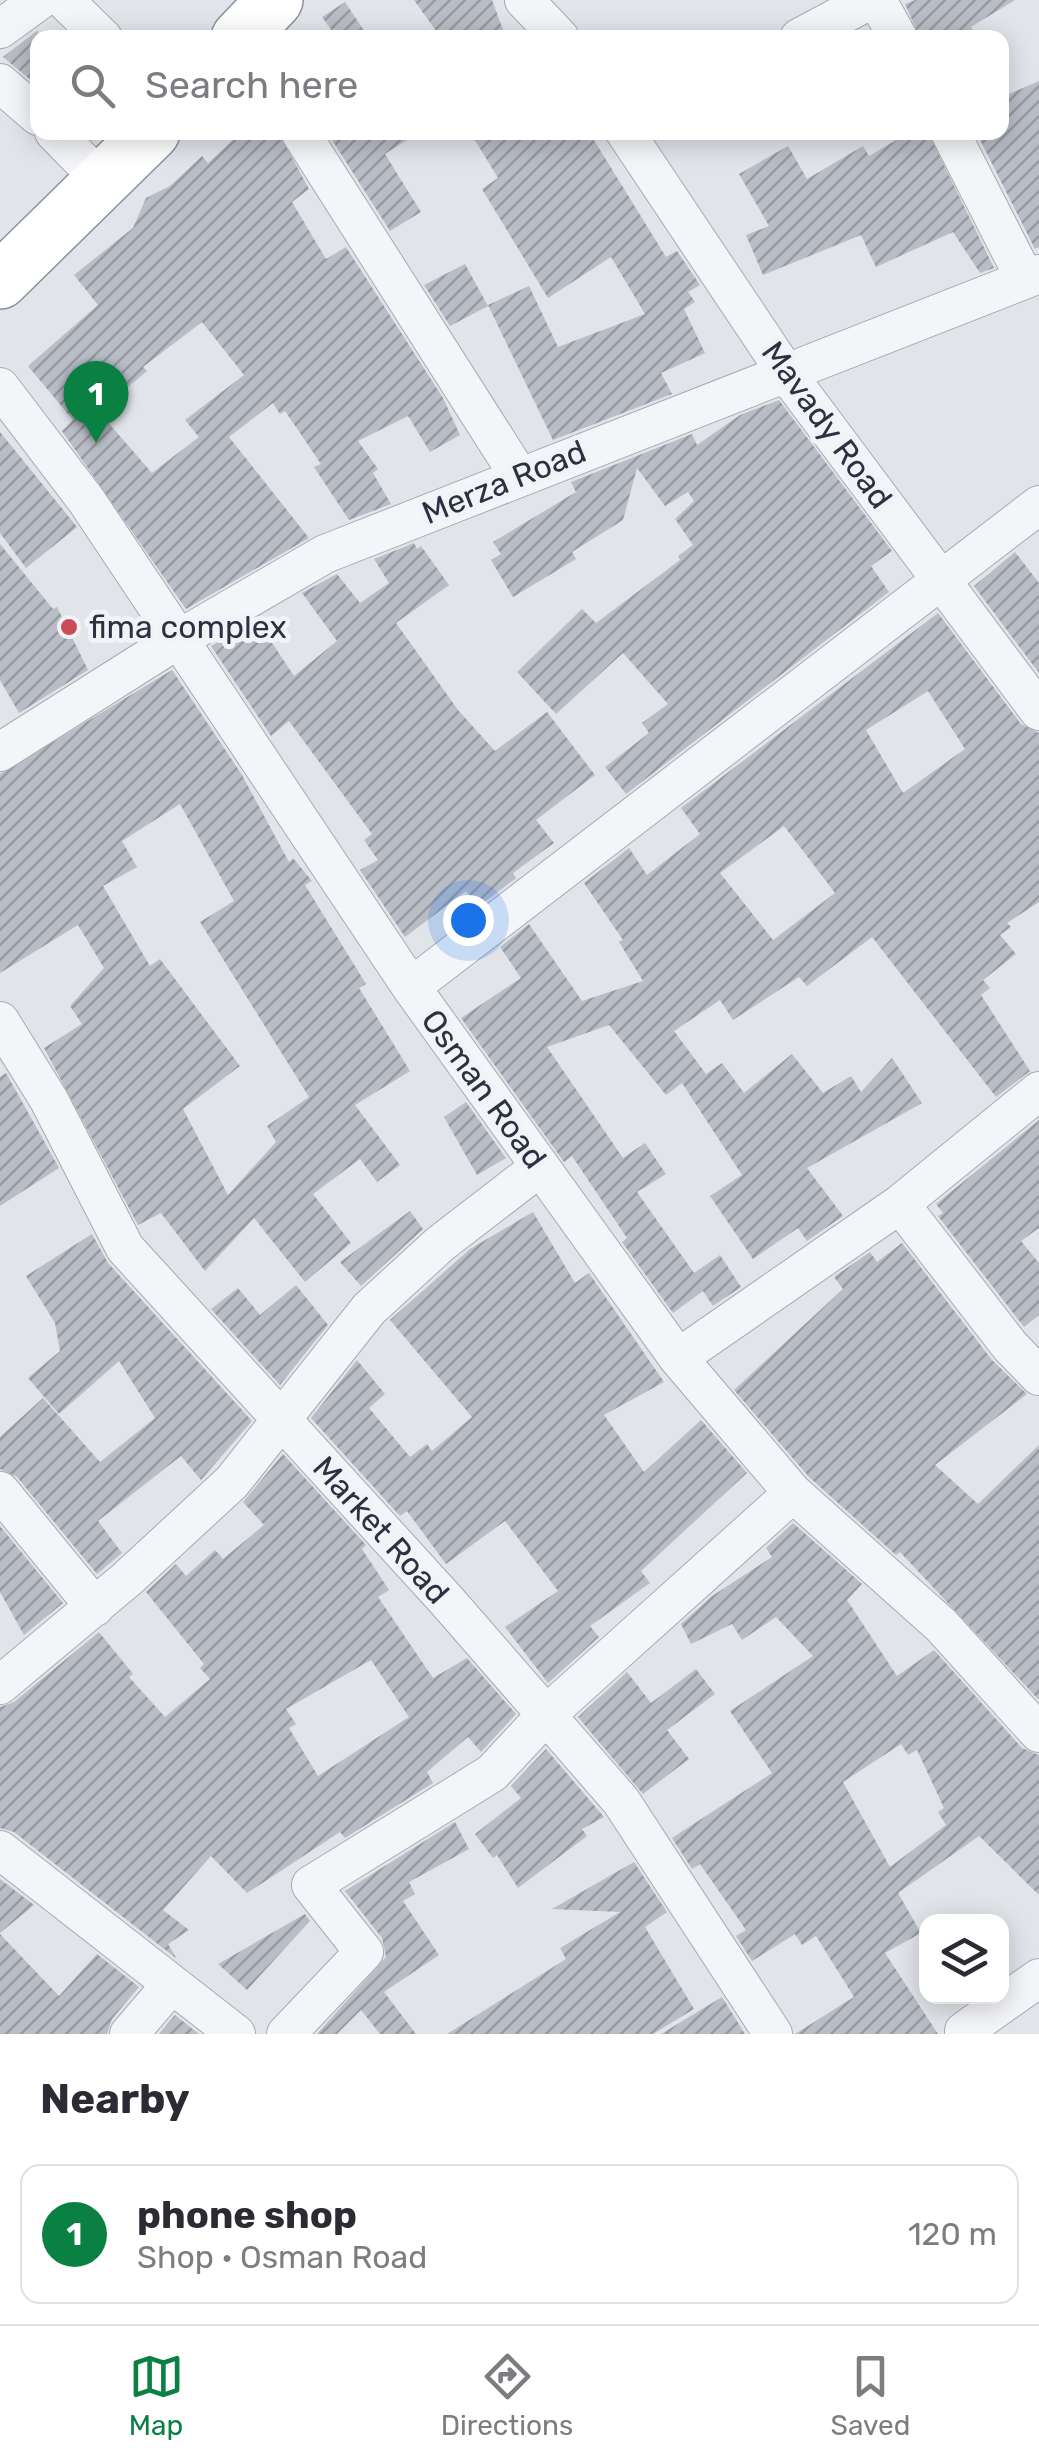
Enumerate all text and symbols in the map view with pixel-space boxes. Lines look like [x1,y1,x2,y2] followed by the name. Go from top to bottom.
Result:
[30,30,1009,140] search box
[65,58,120,113] icon: search
[145,62,358,108] text: Search here
[754,334,900,516] street label: Mavady Road
[64,360,128,443] pin: 1
[417,432,591,532] street label: Merza Road
[89,608,287,646] place label: fima complex
[58,616,80,638] marker: fima complex
[443,895,494,946] your location
[414,1002,554,1176] street label: Osman Road
[305,1449,457,1611] street label: Market Road
[919,1914,1009,2004] map controls
[919,1914,1009,2004] button: layers
[40,2074,190,2124] text: Nearby
[137,2192,357,2238] text: phone shop
[67,2215,82,2253] text: 1
[908,2215,997,2253] text: 120 m
[137,2238,427,2276] text: Shop · Osman Road
[129,2349,184,2442] tab: Map
[441,2349,573,2442] tab: Directions
[830,2349,910,2442] tab: Saved

